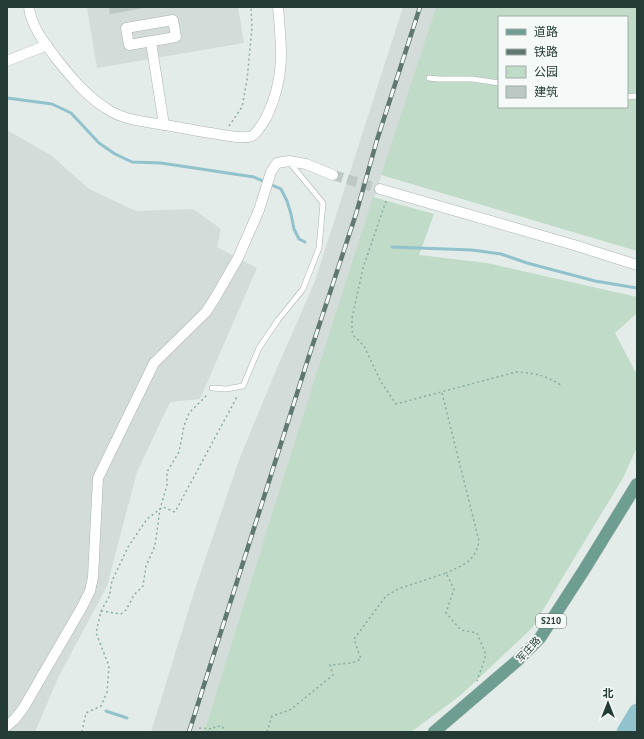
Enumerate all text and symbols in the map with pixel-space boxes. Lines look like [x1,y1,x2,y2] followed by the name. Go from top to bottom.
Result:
[498,16,628,108] legend
[534,24,558,39] text: 道路
[534,44,558,59] text: 铁路
[534,64,558,79] text: 公园
[534,84,558,99] text: 建筑
[536,614,566,628] road number: S210
[513,634,543,665] street label: 军庄路
[588,683,628,723] north arrow
[603,686,614,700] text: 北

